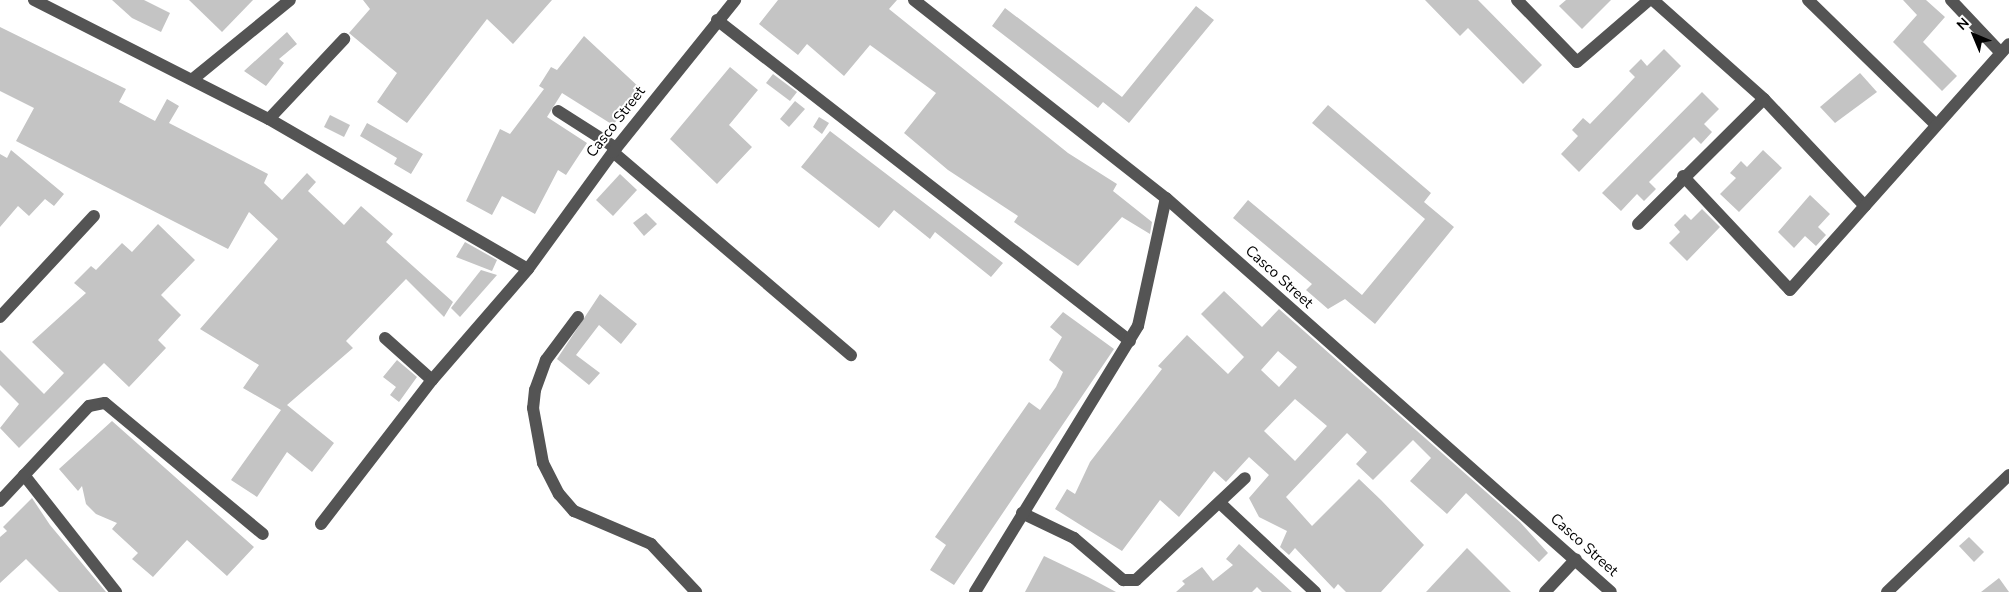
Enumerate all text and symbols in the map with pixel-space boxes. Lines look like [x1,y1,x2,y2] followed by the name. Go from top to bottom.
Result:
[1949,10,1999,60] north arrow
[1953,14,1973,34] text: N
[583,83,649,161] street label: Casco Street
[1241,242,1317,312] street label: Casco Street
[1546,510,1622,580] street label: Casco Street

